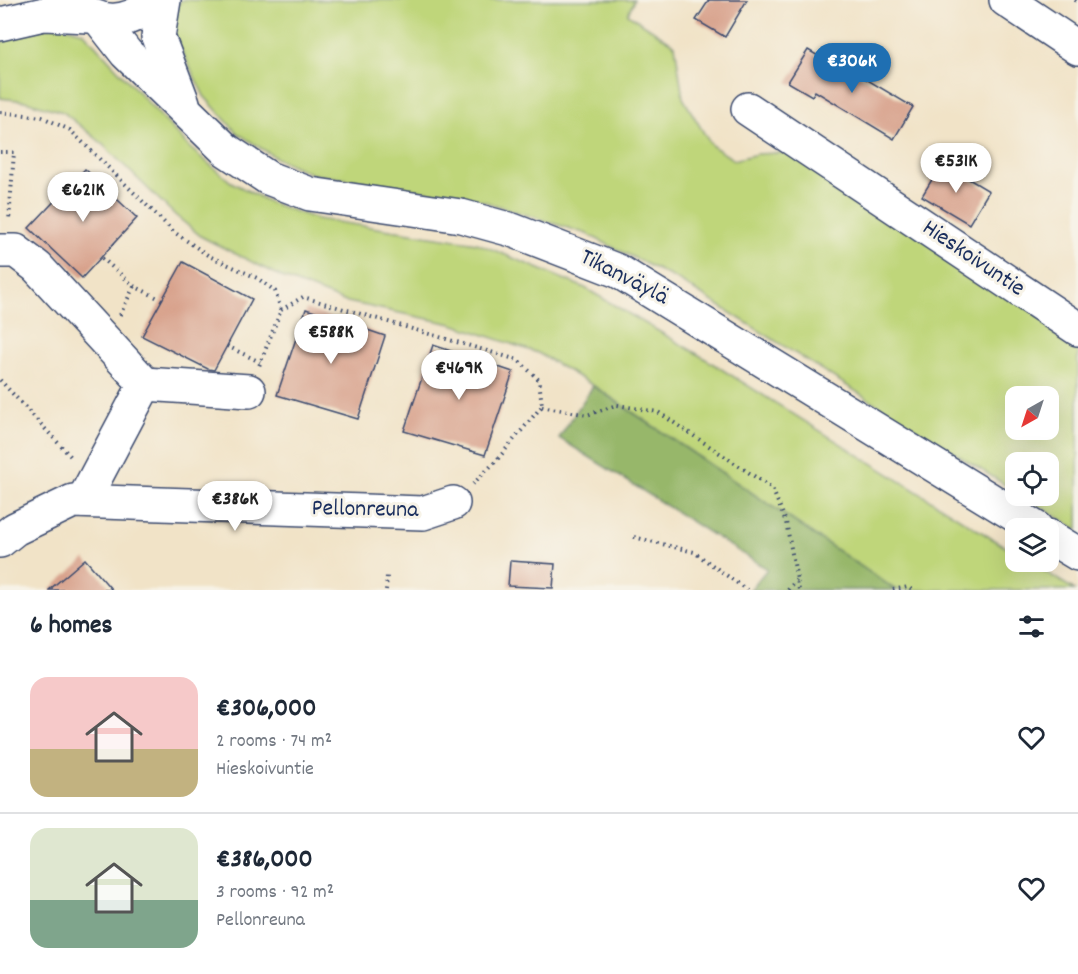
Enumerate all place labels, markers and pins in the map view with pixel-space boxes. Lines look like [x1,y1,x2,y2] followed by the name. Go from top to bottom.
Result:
[810,43,894,94] pin: €306K
[914,143,998,194] pin: €531K
[41,172,125,223] pin: €621K
[289,314,373,365] pin: €588K
[417,350,501,401] pin: €469K
[193,481,277,532] pin: €386K

